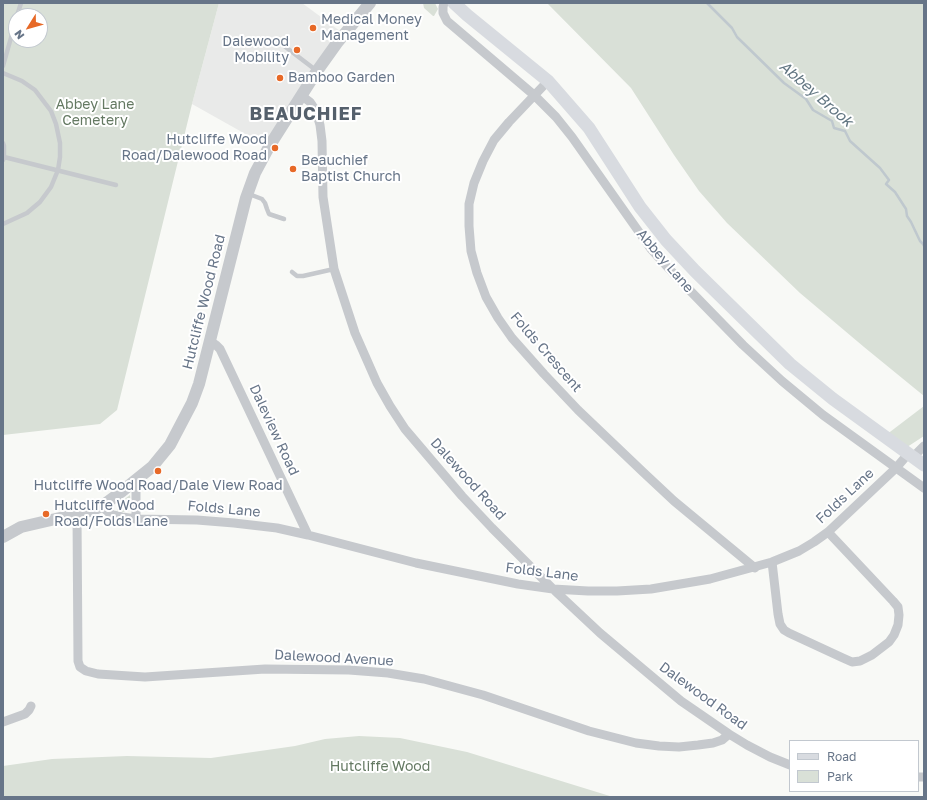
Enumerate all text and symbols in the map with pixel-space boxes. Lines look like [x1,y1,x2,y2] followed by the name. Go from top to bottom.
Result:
[8,8,48,48] north arrow
[321,12,422,44] place label: Medical Money Management
[308,23,318,33] marker: Medical Money Management
[11,28,27,42] text: N
[222,34,289,66] place label: Dalewood Mobility
[292,45,302,55] marker: Dalewood Mobility
[776,57,856,131] water label: Abbey Brook
[288,70,395,86] place label: Bamboo Garden
[275,73,285,83] marker: Bamboo Garden
[56,97,134,130] park label: Abbey Lane Cemetery
[249,103,363,125] district label: BEAUCHIEF
[122,132,267,164] place label: Hutcliffe Wood Road/Dalewood Road
[270,143,280,153] marker: Hutcliffe Wood Road/Dalewood Road
[301,153,401,186] place label: Beauchief Baptist Church
[288,164,298,174] marker: Beauchief Baptist Church
[633,226,697,296] street label: Abbey Lane
[179,233,229,371] street label: Hutcliffe Wood Road
[507,309,585,395] street label: Folds Crescent
[246,382,302,478] street label: Daleview Road
[427,435,509,523] street label: Dalewood Road
[812,465,878,527] street label: Folds Lane
[153,466,163,476] marker: Hutcliffe Wood Road/Dale View Road
[33,478,283,494] place label: Hutcliffe Wood Road/Dale View Road
[187,497,261,521] street label: Folds Lane
[54,498,168,530] place label: Hutcliffe Wood Road/Folds Lane
[41,509,51,519] marker: Hutcliffe Wood Road/Folds Lane
[505,559,579,585] street label: Folds Lane
[274,646,394,670] street label: Dalewood Avenue
[656,659,750,733] street label: Dalewood Road
[789,740,919,792] legend
[827,749,856,764] text: Road
[330,759,430,775] park label: Hutcliffe Wood
[827,769,853,784] text: Park

